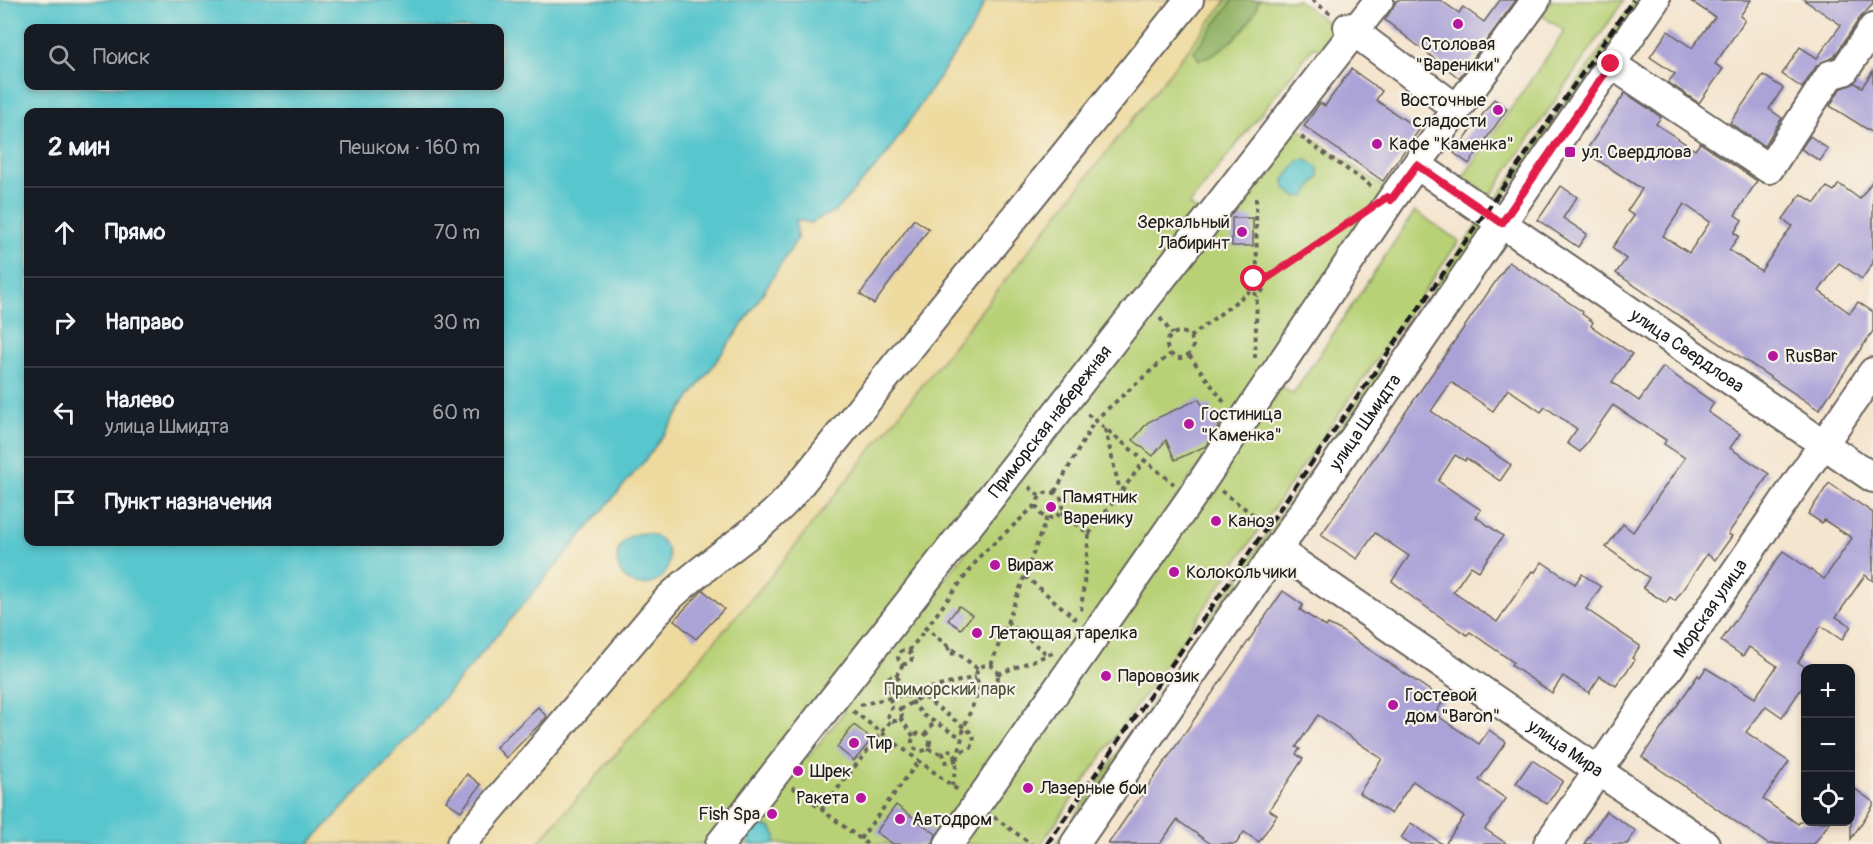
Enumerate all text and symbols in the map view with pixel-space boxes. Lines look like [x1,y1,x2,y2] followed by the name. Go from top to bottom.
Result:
[1451,17,1465,31] marker: Столовая "Вареники"
[24,24,504,90] search box
[1416,33,1500,77] place label: Столовая "Вареники"
[45,41,78,74] icon: search
[93,43,150,71] text: Поиск
[1597,50,1623,76] route end
[1400,89,1486,133] place label: Восточные сладости
[1491,103,1505,117] marker: Восточные сладости
[48,131,110,163] text: 2 мин
[1389,133,1514,156] place label: Кафе "Каменка"
[339,135,480,160] text: Пешком · 160 m
[1370,137,1384,151] marker: Кафе "Каменка"
[1581,141,1692,164] place label: ул. Свердлова
[1563,145,1577,159] marker: ул. Свердлова
[1137,211,1230,255] place label: Зеркальный Лабиринт
[48,216,81,249] icon: ahead
[105,218,165,246] text: Прямо
[434,220,480,245] text: 70 m
[1235,225,1249,239] marker: Зеркальный Лабиринт
[1240,265,1266,291] route start
[1625,303,1749,398] street label: улица Свердлова
[48,306,81,339] icon: right
[105,308,184,336] text: Направо
[433,310,480,335] text: 30 m
[983,341,1117,502] street label: Приморская набережная
[1785,345,1838,368] place label: RusBar
[1766,349,1780,363] marker: RusBar
[1323,370,1406,475] street label: улица Шмидта
[105,386,174,414] text: Налево
[48,396,81,429] icon: left
[433,400,480,425] text: 60 m
[1201,403,1282,447] place label: Гостиница "Каменка"
[105,414,229,439] text: улица Шмидта
[1182,417,1196,431] marker: Гостиница "Каменка"
[48,486,81,519] icon: arrive
[1063,486,1138,530] place label: Памятник Варенику
[105,488,272,516] text: Пункт назначения
[1044,500,1058,514] marker: Памятник Варенику
[1228,510,1275,533] place label: Каноэ
[1209,514,1223,528] marker: Каноэ
[1007,554,1054,577] place label: Вираж
[1668,554,1752,662] street label: Морская улица
[988,558,1002,572] marker: Вираж
[1186,561,1296,584] place label: Колокольчики
[1167,565,1181,579] marker: Колокольчики
[988,622,1137,645] place label: Летающая тарелка
[970,626,984,640] marker: Летающая тарелка
[1801,664,1855,826] map controls
[1801,664,1855,718] button: +
[1118,665,1200,688] place label: Паровозик
[1099,669,1113,683] marker: Паровозик
[884,678,1016,701] park label: Приморский парк
[1405,684,1500,728] place label: Гостевой дом "Baron"
[1386,698,1400,712] marker: Гостевой дом "Baron"
[1522,714,1608,782] street label: улица Мира
[1801,718,1855,772] button: −
[866,732,893,755] place label: Тир
[847,736,861,750] marker: Тир
[810,760,851,783] place label: Шрек
[791,764,805,778] marker: Шрек
[1801,772,1855,826] button: locate
[1039,777,1147,800] place label: Лазерные бои
[1021,781,1035,795] marker: Лазерные бои
[796,787,849,810] place label: Ракета
[854,791,868,805] marker: Ракета
[698,803,760,826] place label: Fish Spa
[765,807,779,821] marker: Fish Spa
[912,808,992,831] place label: Автодром
[893,812,907,826] marker: Автодром

